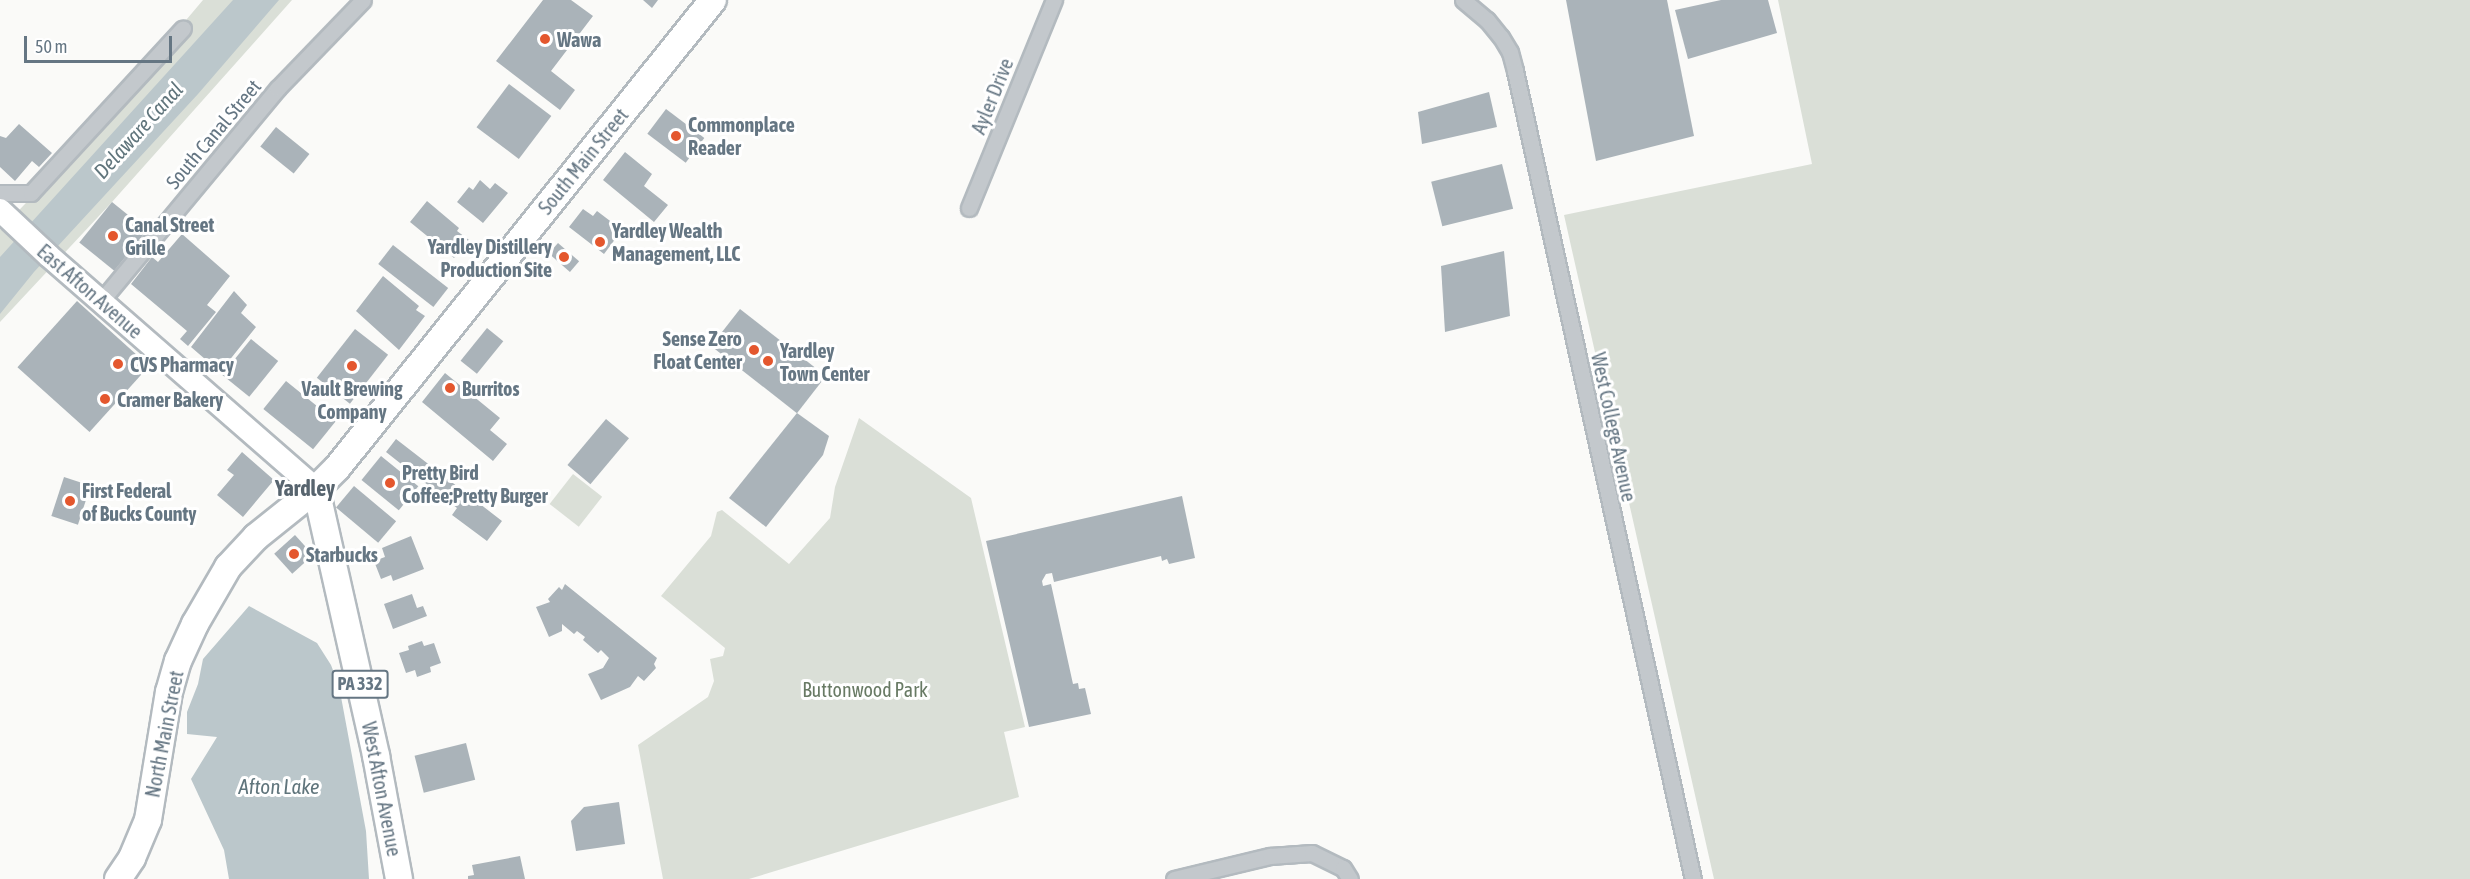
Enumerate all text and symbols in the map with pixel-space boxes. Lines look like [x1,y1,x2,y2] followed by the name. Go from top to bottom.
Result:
[27,24,176,62] scale bar
[557,27,601,51] place label: Wawa
[538,32,552,46] marker: Wawa
[35,36,67,57] text: 50 m
[966,55,1018,137] street label: Ayler Drive
[160,75,266,193] street label: South Canal Street
[88,77,188,183] water label: Delaware Canal
[533,103,633,219] street label: South Main Street
[688,112,795,159] place label: Commonplace Reader
[669,129,683,143] marker: Commonplace Reader
[125,213,214,260] place label: Canal Street Grille
[612,219,740,266] place label: Yardley Wealth Management, LLC
[106,229,120,243] marker: Canal Street Grille
[428,234,552,281] place label: Yardley Distillery Production Site
[593,235,607,249] marker: Yardley Wealth Management, LLC
[33,239,147,343] street label: East Afton Avenue
[557,250,571,264] marker: Yardley Distillery Production Site
[653,326,742,373] place label: Sense Zero Float Center
[780,338,869,385] place label: Yardley Town Center
[747,343,761,357] marker: Sense Zero Float Center
[1586,350,1642,504] street label: West College Avenue
[130,352,234,376] place label: CVS Pharmacy
[761,354,775,368] marker: Yardley Town Center
[111,357,125,371] marker: CVS Pharmacy
[345,359,359,373] marker: Vault Brewing Company
[301,376,403,423] place label: Vault Brewing Company
[462,376,520,400] place label: Burritos
[443,381,457,395] marker: Burritos
[117,387,223,411] place label: Cramer Bakery
[98,392,112,406] marker: Cramer Bakery
[402,460,548,507] place label: Pretty Bird Coffee;Pretty Burger
[275,476,335,502] district label: Yardley
[383,476,397,490] marker: Pretty Bird Coffee;Pretty Burger
[82,478,197,525] place label: First Federal of Bucks County
[63,494,77,508] marker: First Federal of Bucks County
[306,542,378,566] place label: Starbucks
[287,547,301,561] marker: Starbucks
[140,669,188,799] street label: North Main Street
[332,669,388,699] road number: PA 332
[802,677,928,701] park label: Buttonwood Park
[357,720,407,858] street label: West Afton Avenue
[238,773,320,799] water label: Afton Lake

